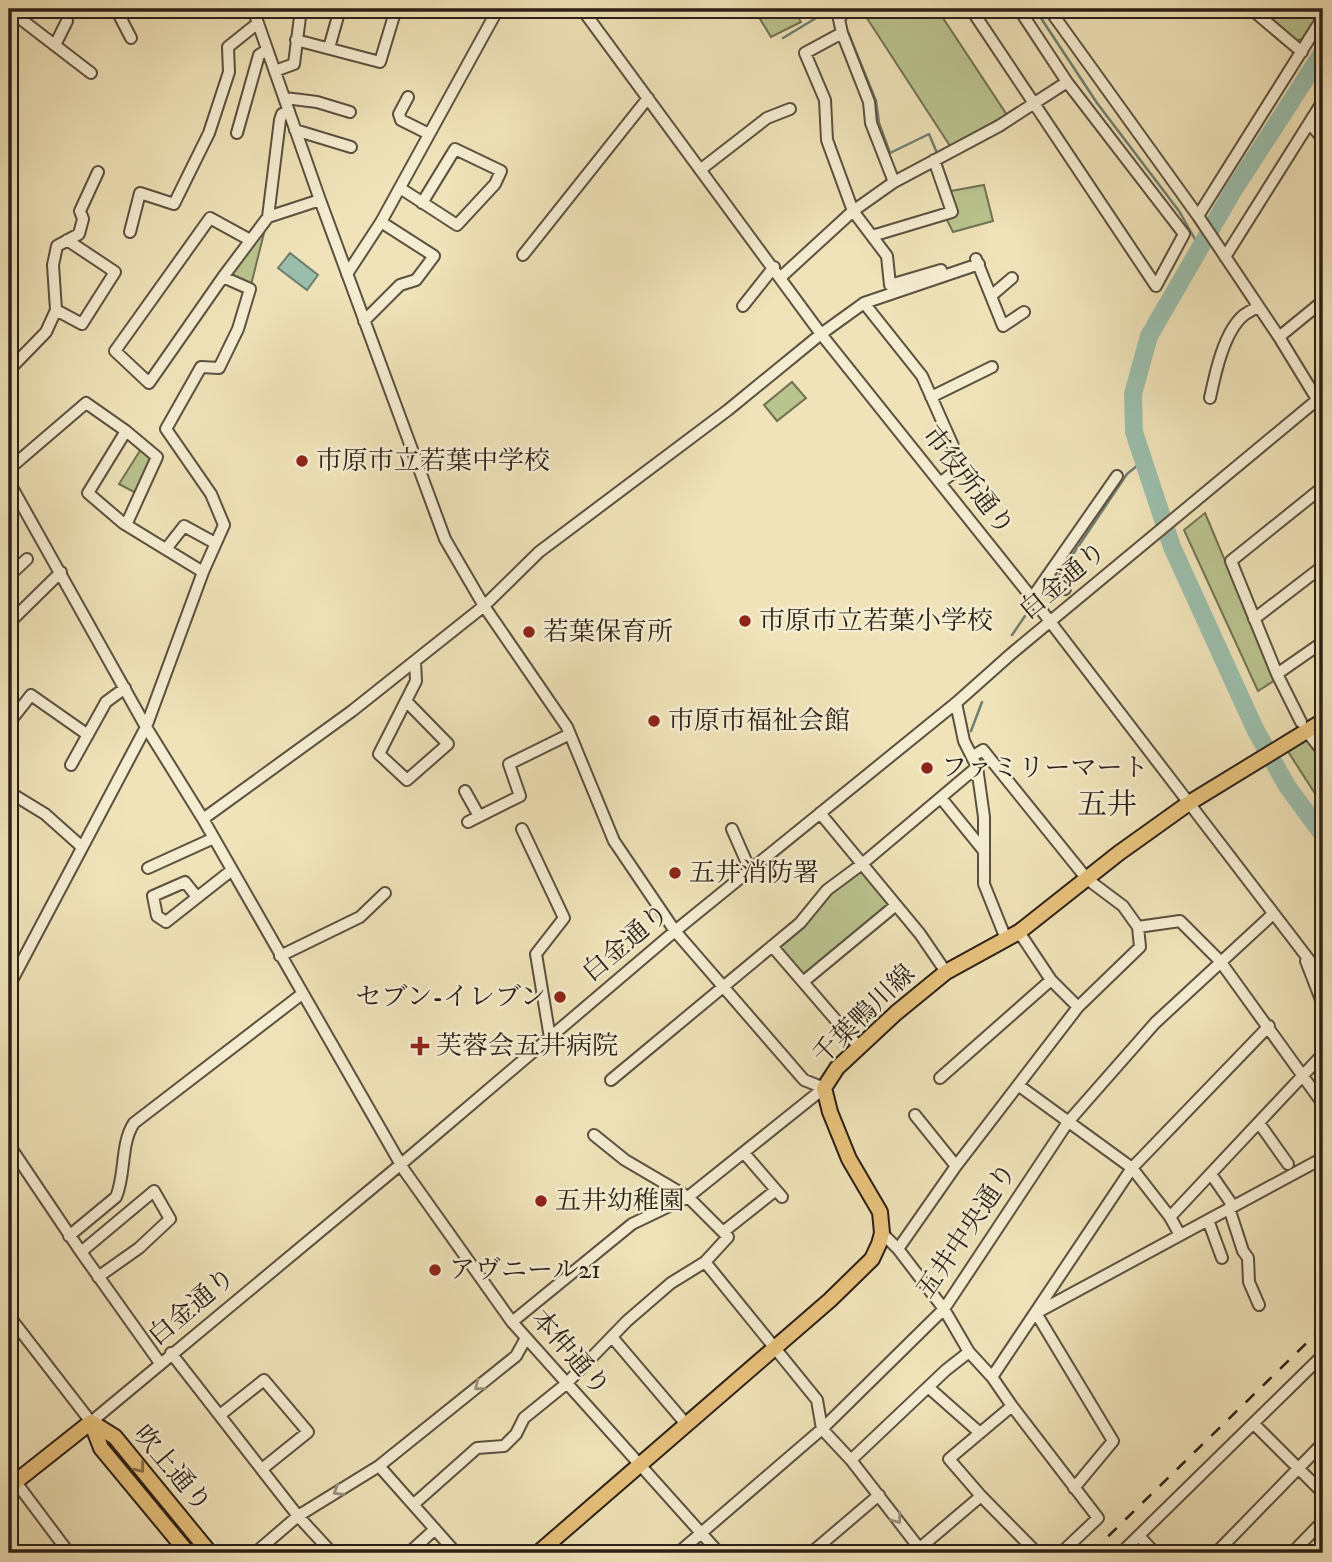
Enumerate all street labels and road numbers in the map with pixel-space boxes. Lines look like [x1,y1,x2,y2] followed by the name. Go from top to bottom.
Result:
[915,420,1021,542] street label: 市役所通り
[1013,535,1113,627] street label: 白金通り
[576,897,676,989] street label: 白金通り
[806,958,922,1072] street label: 千葉鴨川線
[910,1157,1024,1305] street label: 五井中央通り
[142,1261,242,1353] street label: 白金通り
[523,1303,617,1403] street label: 本仲通り
[126,1419,218,1519] street label: 吹上通り

